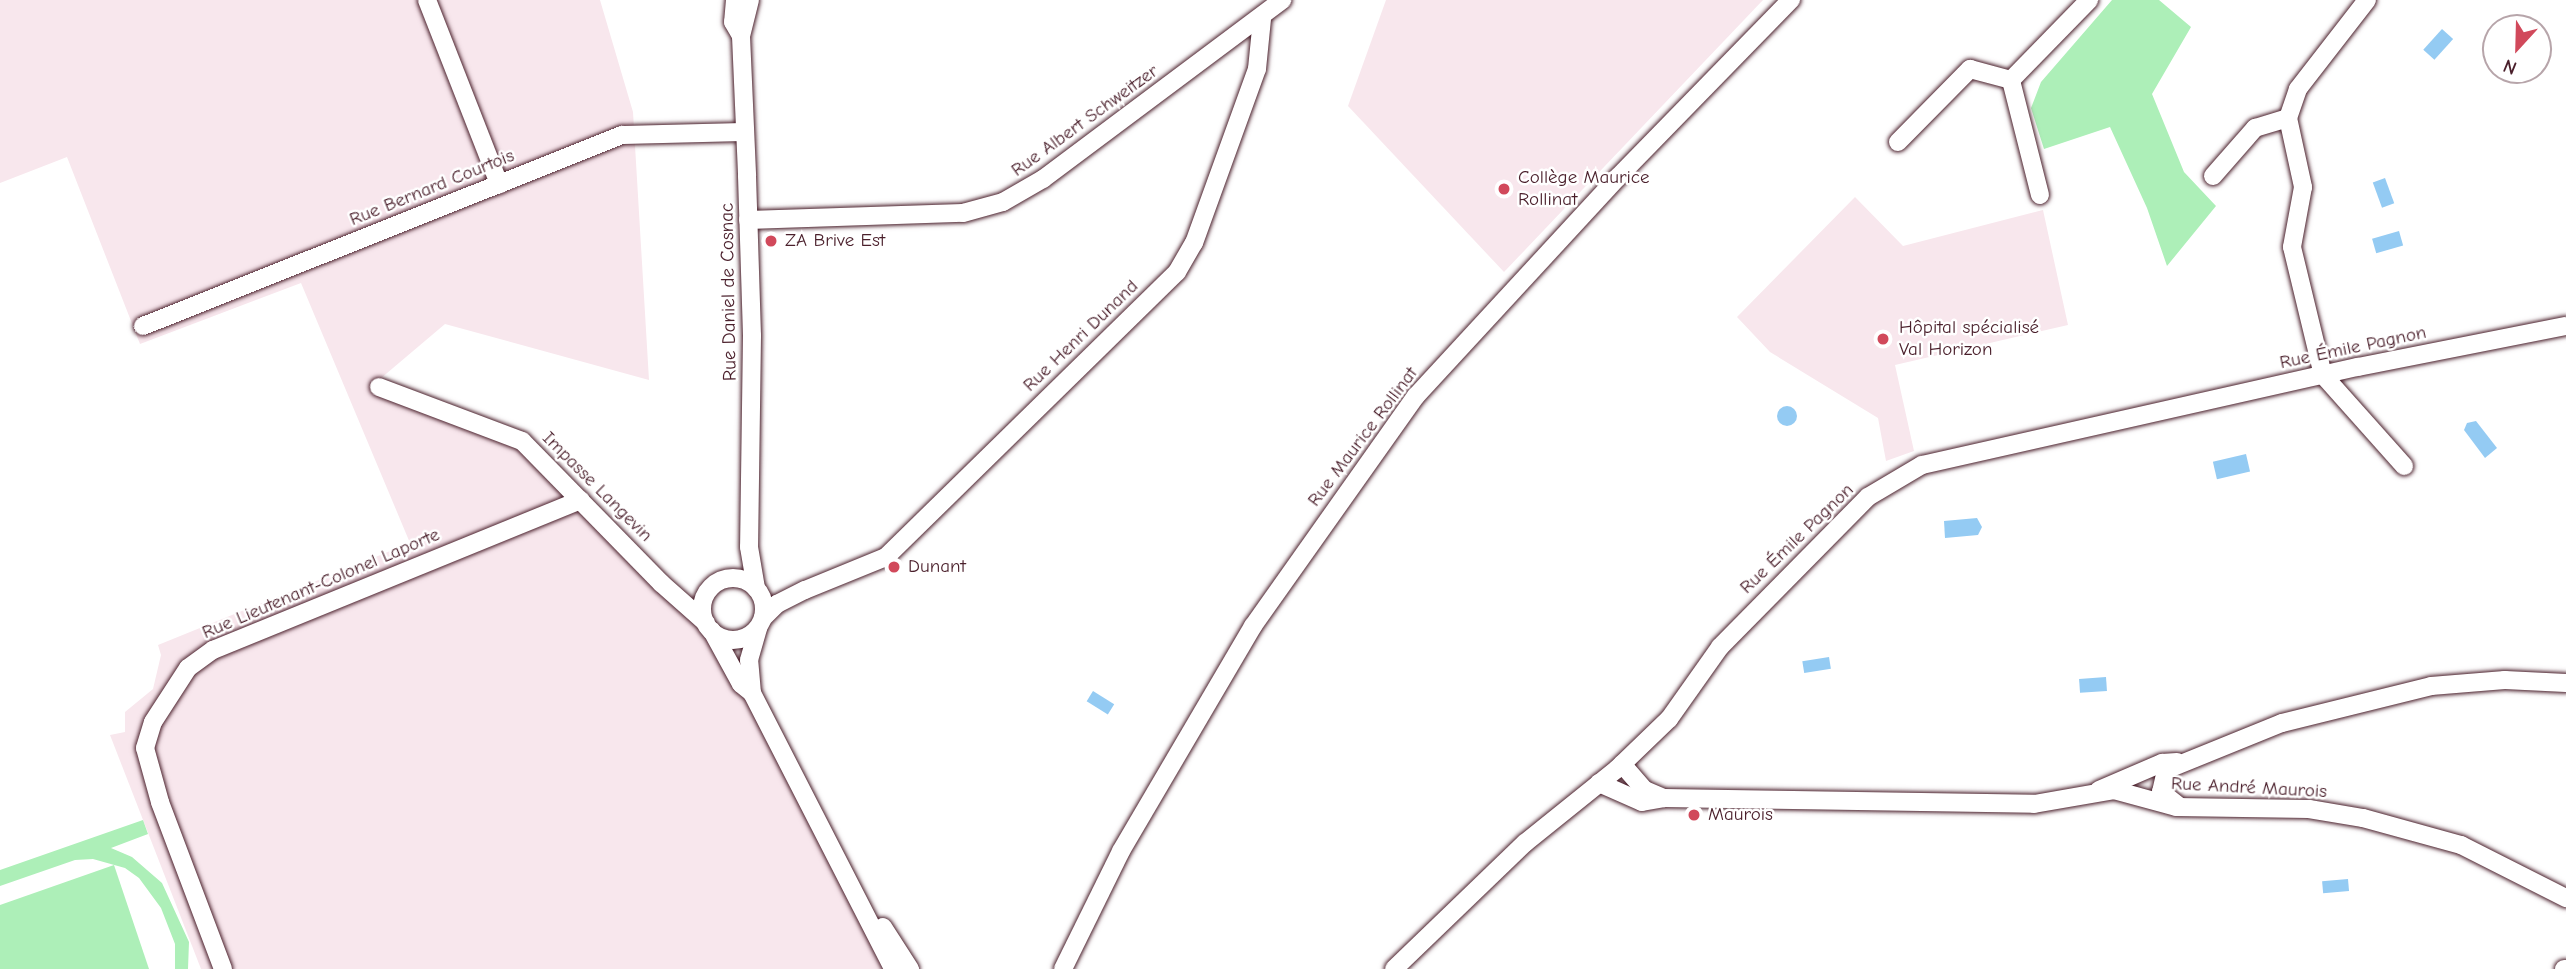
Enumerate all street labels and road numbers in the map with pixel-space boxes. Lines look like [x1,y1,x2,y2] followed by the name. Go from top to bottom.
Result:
[1007,60,1163,182] street label: Rue Albert Schweitzer
[346,145,518,231] street label: Rue Bernard Courtois
[716,203,742,381] street label: Rue Daniel de Cosnac
[1019,275,1143,397] street label: Rue Henri Dunand
[2278,321,2428,375] street label: Rue Émile Pagnon
[1303,363,1423,511] street label: Rue Maurice Rollinat
[537,427,657,547] street label: Impasse Langevin
[1735,479,1859,599] street label: Rue Émile Pagnon
[199,524,443,644] street label: Rue Lieutenant-Colonel Laporte
[2170,773,2328,803] street label: Rue André Maurois

